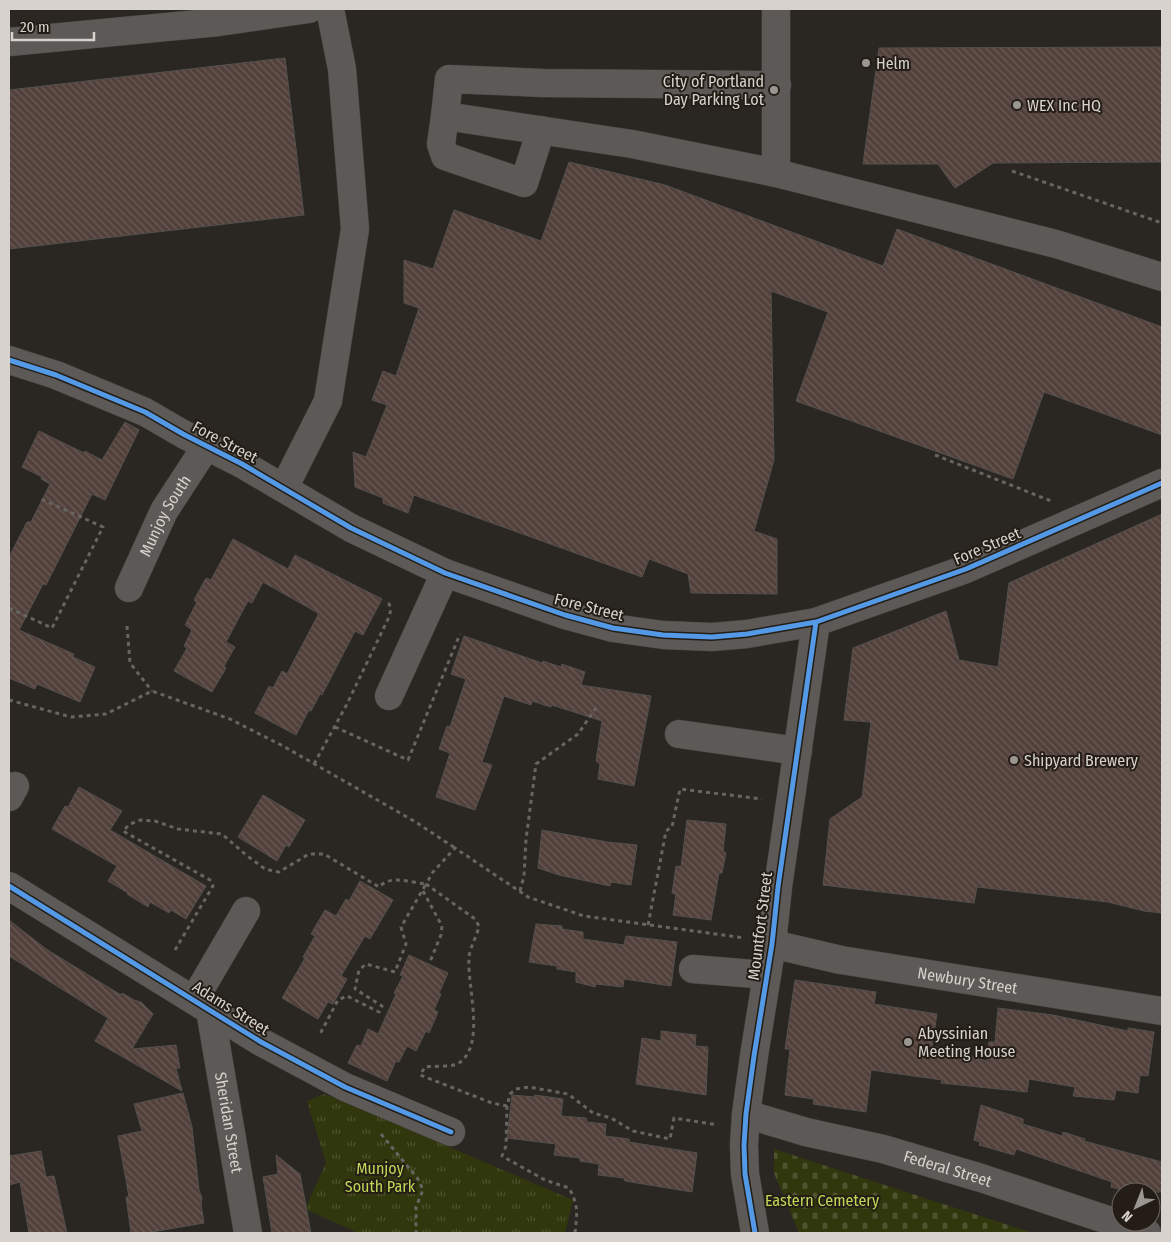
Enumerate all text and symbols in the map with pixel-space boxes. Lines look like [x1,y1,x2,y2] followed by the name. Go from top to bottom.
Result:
[12,10,95,42] scale bar
[20,18,50,36] text: 20 m
[876,54,910,73] place label: Helm
[860,57,872,69] marker: Helm
[663,72,765,109] place label: City of Portland Day Parking Lot
[768,84,780,96] marker: City of Portland Day Parking Lot
[1027,96,1101,115] place label: WEX Inc HQ
[1011,99,1023,111] marker: WEX Inc HQ
[189,417,261,467] street label: Fore Street
[135,471,195,559] street label: Munjoy South
[951,523,1024,569] street label: Fore Street
[552,589,626,625] street label: Fore Street
[1024,751,1139,770] place label: Shipyard Brewery
[1008,754,1020,766] marker: Shipyard Brewery
[744,870,776,981] street label: Mountfort Street
[916,963,1020,998] street label: Newbury Street
[189,977,274,1040] street label: Adams Street
[918,1024,1015,1061] place label: Abyssinian Meeting House
[902,1036,914,1048] marker: Abyssinian Meeting House
[211,1071,247,1175] street label: Sheridan Street
[901,1146,995,1191] street label: Federal Street
[345,1159,416,1196] park label: Munjoy South Park
[1111,1182,1161,1232] north arrow
[765,1191,880,1210] park label: Eastern Cemetery
[1119,1207,1136,1225] text: N

